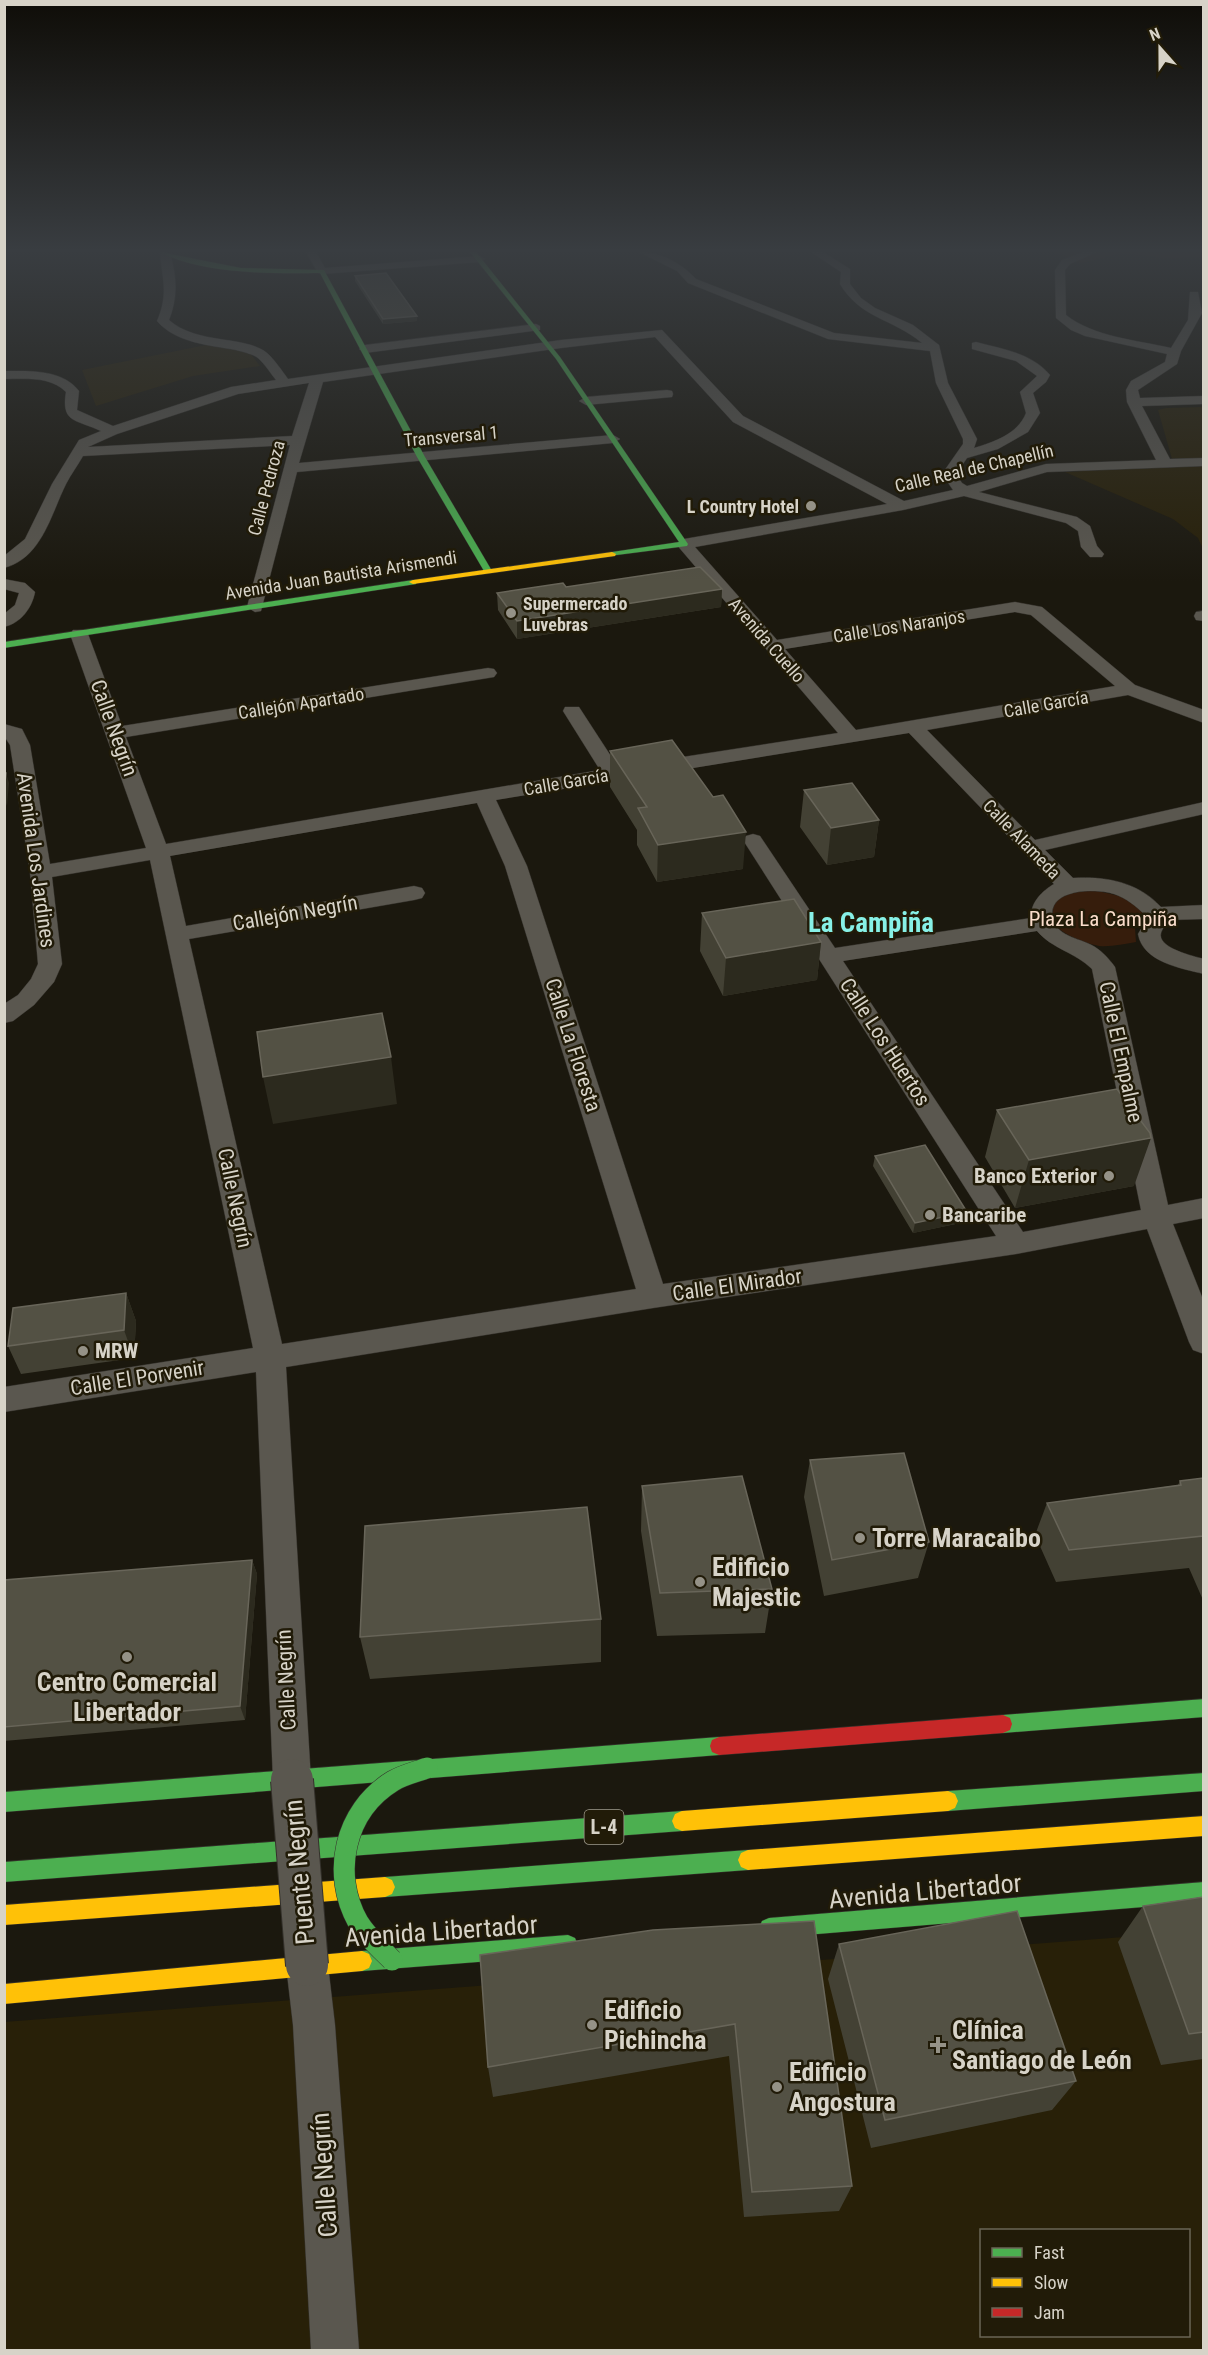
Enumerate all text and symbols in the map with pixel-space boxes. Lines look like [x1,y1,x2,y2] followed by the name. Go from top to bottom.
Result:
[1130,18,1190,78] north arrow
[1147,24,1163,45] text: N
[403,421,499,451] street label: Transversal 1
[243,438,289,538] street label: Calle Pedroza
[893,440,1055,496] street label: Calle Real de Chapellín
[687,496,799,517] place label: L Country Hotel
[804,499,818,513] marker: L Country Hotel
[224,546,458,604] street label: Avenida Juan Bautista Arismendi
[523,593,627,635] place label: Supermercado Luvebras
[725,593,809,687] street label: Avenida Cuello
[832,605,966,647] street label: Calle Los Naranjos
[504,606,518,620] marker: Supermercado Luvebras
[85,676,143,780] street label: Calle Negrín
[237,683,365,723] street label: Callejón Apartado
[1002,686,1090,722] street label: Calle García
[522,764,610,800] street label: Calle García
[12,771,60,949] street label: Avenida Los Jardines
[979,795,1065,883] street label: Calle Alameda
[231,890,359,936] street label: Callejón Negrín
[808,907,934,939] district label: La Campiña
[1029,907,1177,931] park label: Plaza La Campiña
[835,974,935,1110] street label: Calle Los Huertos
[540,975,606,1115] street label: Calle La Floresta
[1094,979,1148,1125] street label: Calle El Empalme
[213,1146,257,1250] street label: Calle Negrín
[974,1164,1097,1188] place label: Banco Exterior
[1102,1169,1116,1183] marker: Banco Exterior
[942,1203,1026,1227] place label: Bancaribe
[923,1208,937,1222] marker: Bancaribe
[671,1264,803,1306] street label: Calle El Mirador
[95,1339,139,1363] place label: MRW
[76,1344,90,1358] marker: MRW
[68,1356,206,1400] street label: Calle El Porvenir
[872,1523,1041,1553] place label: Torre Maracaibo
[853,1531,867,1545] marker: Torre Maracaibo
[712,1552,801,1612] place label: Edificio Majestic
[693,1575,707,1589] marker: Edificio Majestic
[271,1629,301,1731] street label: Calle Negrín
[120,1650,134,1664] marker: Centro Comercial Libertador
[37,1667,217,1727] place label: Centro Comercial Libertador
[278,1798,320,1946] street label: Puente Negrín
[584,1810,624,1844] road number: L-4
[827,1868,1023,1914] street label: Avenida Libertador
[344,1909,539,1953] street label: Avenida Libertador
[604,1995,706,2055] place label: Edificio Pichincha
[952,2015,1132,2075] place label: Clínica Santiago de León
[585,2018,599,2032] marker: Edificio Pichincha
[929,2036,947,2054] marker: Clínica Santiago de León
[789,2057,896,2117] place label: Edificio Angostura
[770,2080,784,2094] marker: Edificio Angostura
[305,2112,343,2238] street label: Calle Negrín
[980,2229,1190,2337] legend
[1034,2242,1065,2263] text: Fast
[1034,2272,1069,2293] text: Slow
[1034,2302,1065,2323] text: Jam

